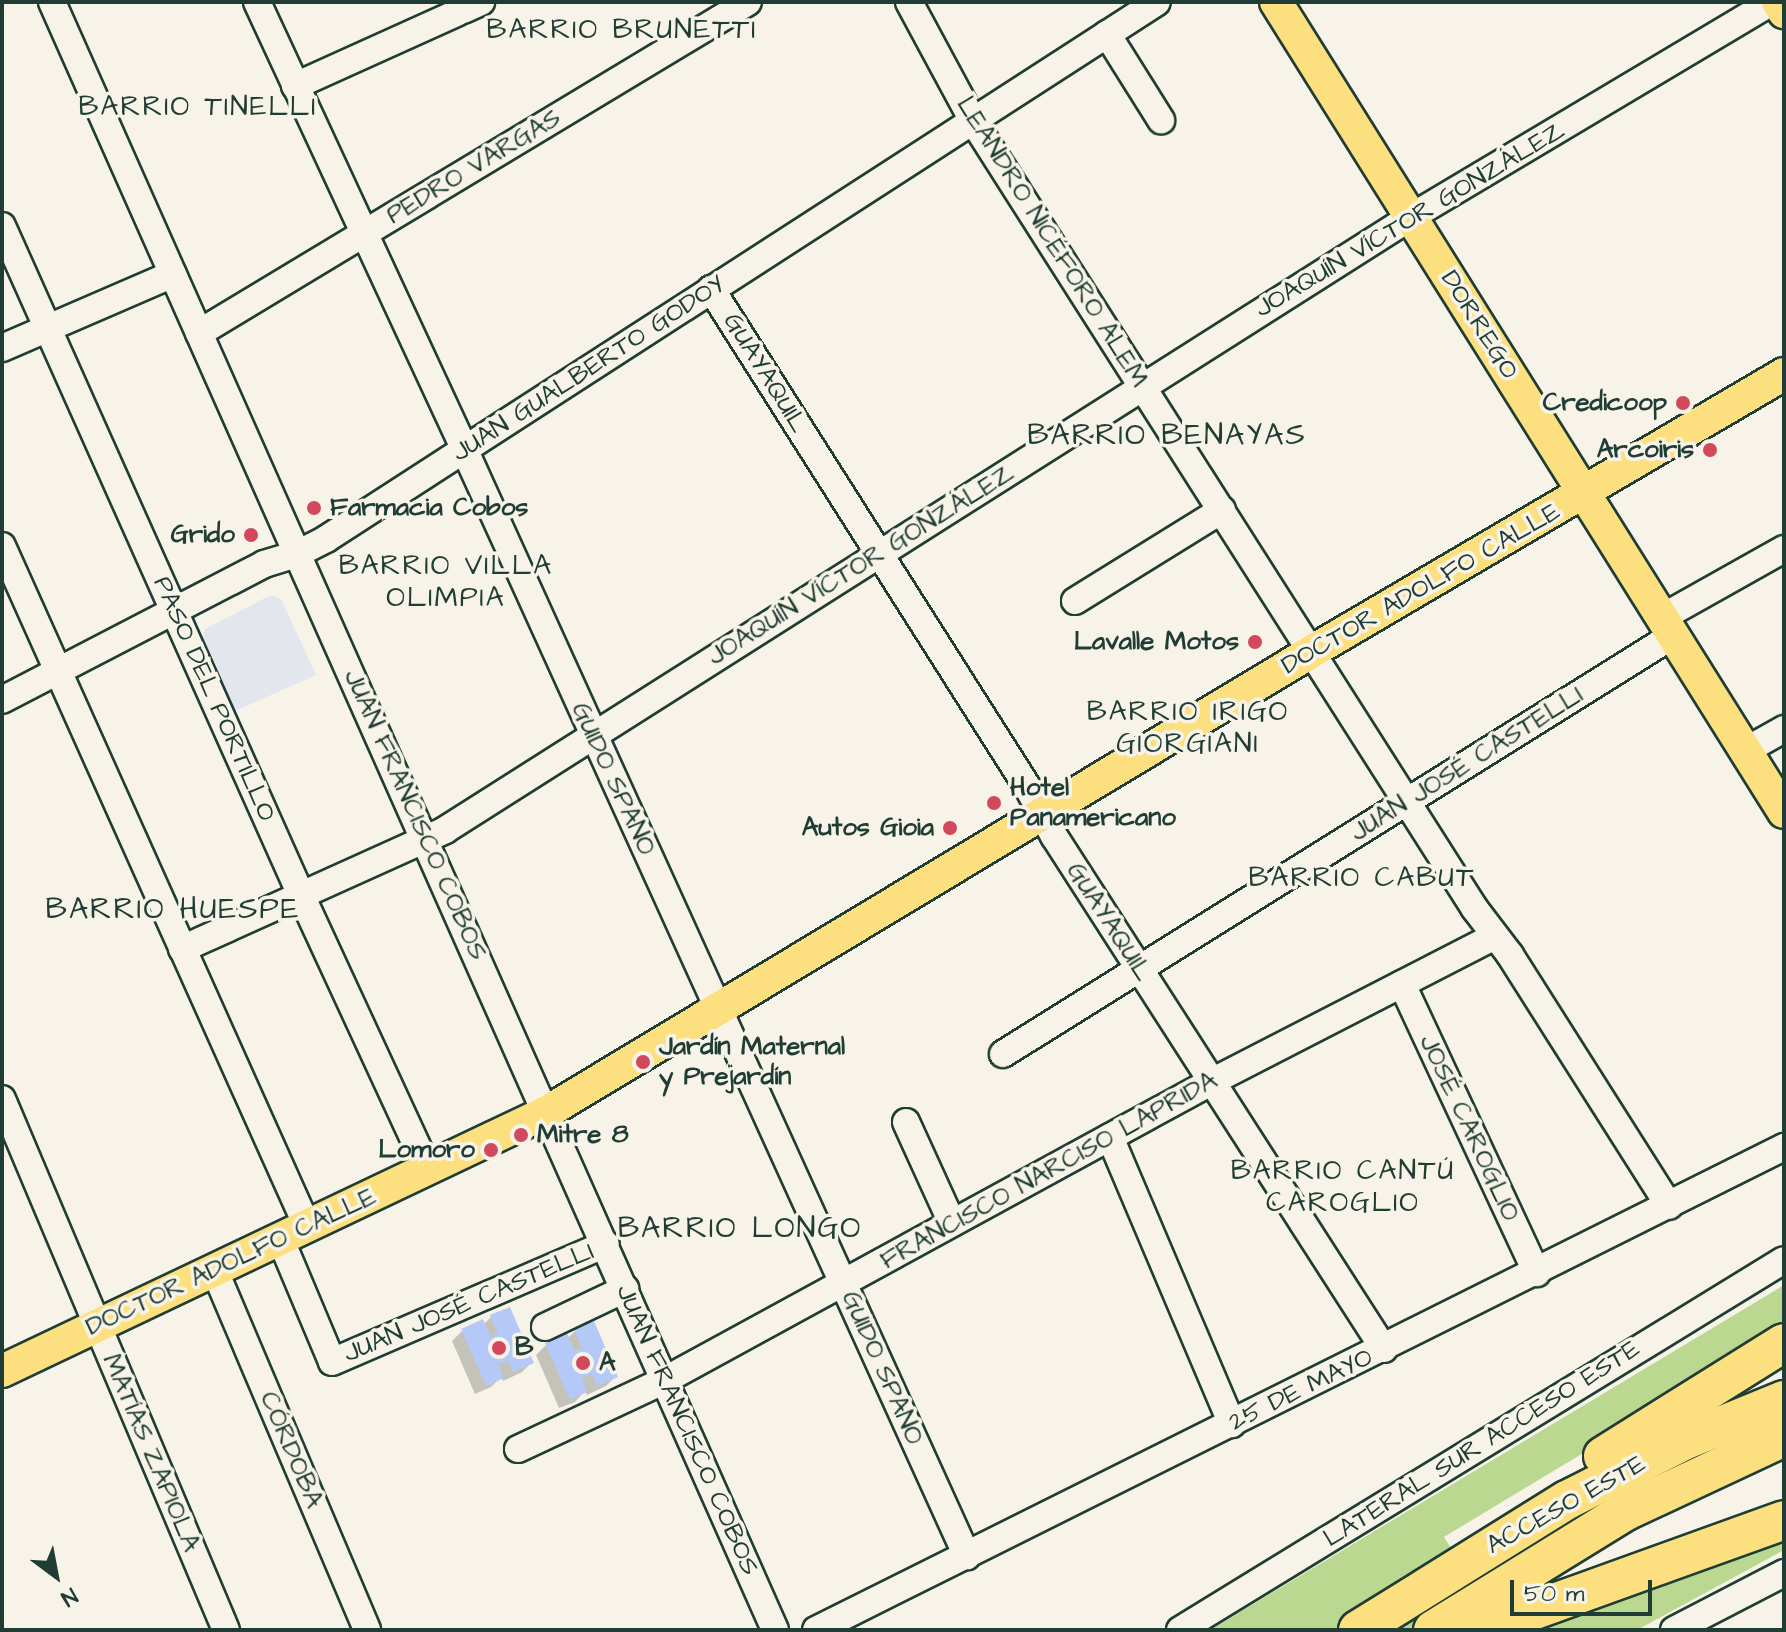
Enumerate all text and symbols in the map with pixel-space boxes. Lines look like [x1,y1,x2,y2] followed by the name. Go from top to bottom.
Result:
[487,13,757,47] district label: BARRIO BRUNETTI
[79,90,317,124] district label: BARRIO TINELLI
[949,91,1155,393] street label: LEANDRO NICÉFORO ALEM
[381,103,567,231] street label: PEDRO VARGAS
[1250,115,1570,325] street label: JOAQUÍN VÍCTOR GONZÁLEZ
[1433,265,1525,385] street label: DORREGO
[447,269,731,469] street label: JUAN GUALBERTO GODOY
[716,308,814,438] street label: GUAYAQUIL
[1543,387,1667,419] place label: Credicoop
[1674,394,1692,412] marker: Credicoop
[1027,417,1307,453] district label: BARRIO BENAYAS
[1597,434,1694,466] place label: Arcoiris
[1701,441,1719,459] marker: Arcoiris
[702,458,1020,672] street label: JOAQUÍN VÍCTOR GONZÁLEZ
[330,492,528,524] place label: Farmacia Cobos
[1276,496,1566,682] street label: DOCTOR ADOLFO CALLE
[305,499,323,517] marker: Farmacia Cobos
[171,519,235,551] place label: Grido
[242,526,260,544] marker: Grido
[339,549,553,615] district label: BARRIO VILLA OLIMPIA
[146,572,282,826] street label: PASO DEL PORTILLO
[1074,626,1239,658] place label: Lavalle Motos
[1246,633,1264,651] marker: Lavalle Motos
[337,665,493,965] street label: JUAN FRANCISCO COBOS
[1345,680,1589,848] street label: JUAN JOSÉ CASTELLI
[1087,695,1289,761] district label: BARRIO IRIGO GIORGIANI
[564,698,662,860] street label: GUIDO SPANO
[1010,772,1176,834] place label: Hotel Panamericano
[985,794,1003,812] marker: Hotel Panamericano
[802,812,934,844] place label: Autos Gioia
[941,819,959,837] marker: Autos Gioia
[1059,857,1159,987] street label: GUAYAQUIL
[1249,861,1475,895] district label: BARRIO CABUT
[46,891,300,927] district label: BARRIO HUESPE
[1412,1030,1526,1226] street label: JOSÉ CAROGLIO
[659,1031,845,1092] place label: Jardín Maternal y Prejardín
[634,1053,652,1071] marker: Jardín Maternal y Prejardín
[875,1065,1223,1277] street label: FRANCISCO NARCISO LAPRIDA
[537,1119,629,1151] place label: Mitre 8
[512,1126,530,1144] marker: Mitre 8
[379,1134,475,1166] place label: Lomoro
[482,1141,500,1159] marker: Lomoro
[1231,1154,1455,1220] district label: BARRIO CANTÚ CAROGLIO
[81,1181,381,1343] street label: DOCTOR ADOLFO CALLE
[618,1210,862,1246] district label: BARRIO LONGO
[339,1236,599,1370] street label: JUAN JOSÉ CASTELLI
[609,1280,765,1580] street label: JUAN FRANCISCO COBOS
[834,1286,930,1450] street label: GUIDO SPANO
[515,1332,533,1364] place label: B
[1318,1333,1646,1555] street label: LATERAL SUR ACCESO ESTE
[490,1339,508,1357] marker: B
[1224,1342,1378,1438] street label: 25 DE MAYO
[599,1347,616,1379] place label: A
[95,1349,207,1557] street label: MATÍAS ZAPIOLA
[574,1354,592,1372] marker: A
[252,1387,330,1513] street label: CÓRDOBA
[1481,1448,1651,1562] street label: ACCESO ESTE
[16,1536,96,1616] north arrow
[1514,1564,1656,1614] scale bar
[1524,1577,1584,1611] text: 50 m
[55,1580,83,1614] text: N

